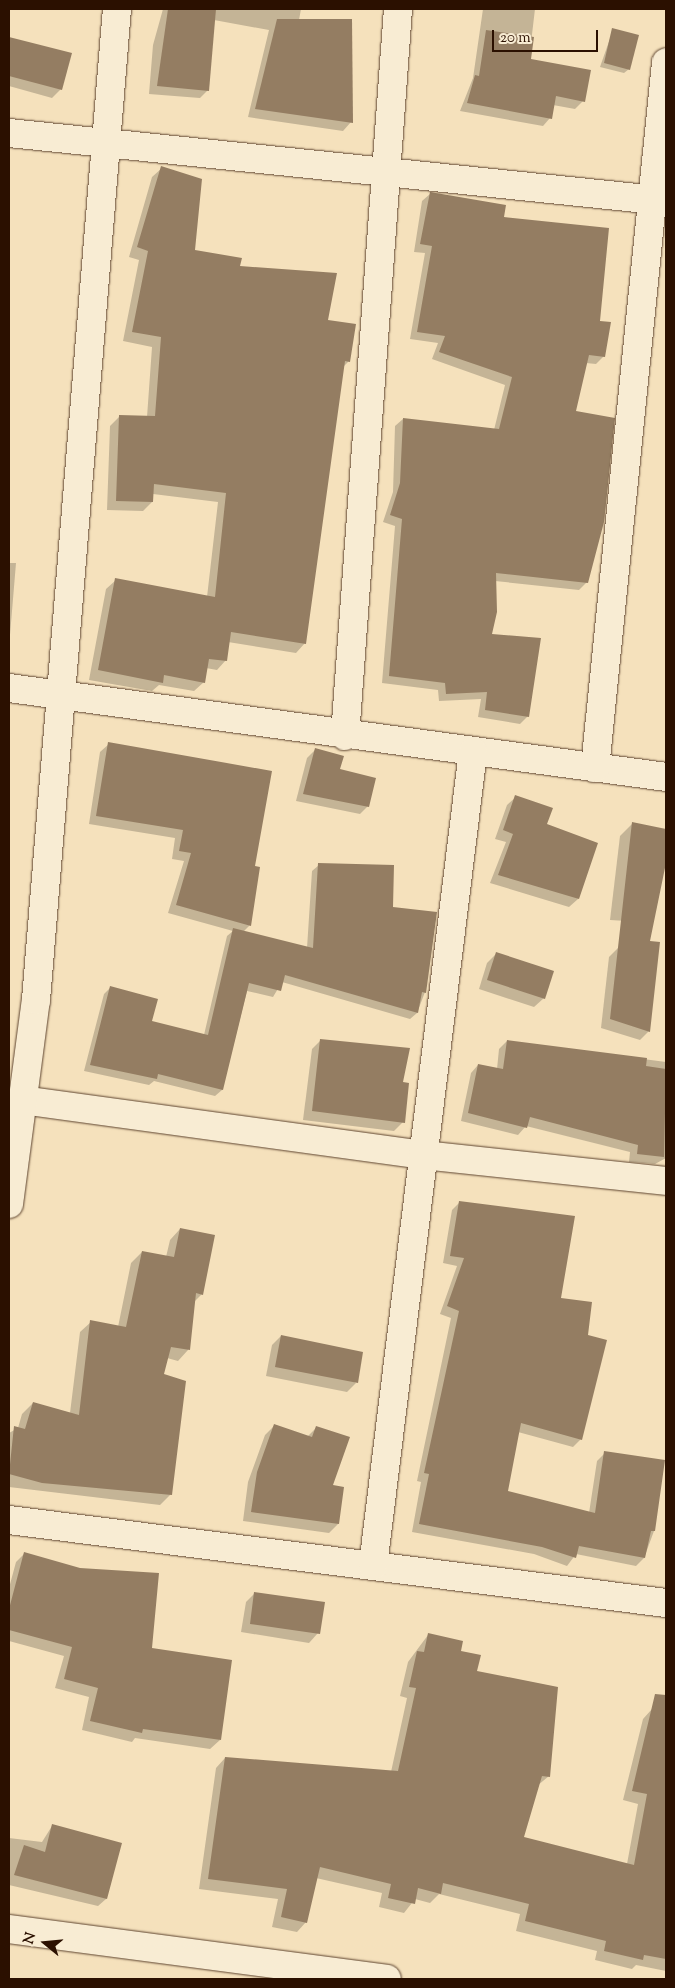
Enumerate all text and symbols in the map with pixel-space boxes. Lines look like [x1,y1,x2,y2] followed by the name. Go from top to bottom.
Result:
[495,20,601,52] scale bar
[500,28,531,49] text: 20 m
[20,1918,70,1968] north arrow
[19,1930,42,1947] text: N

